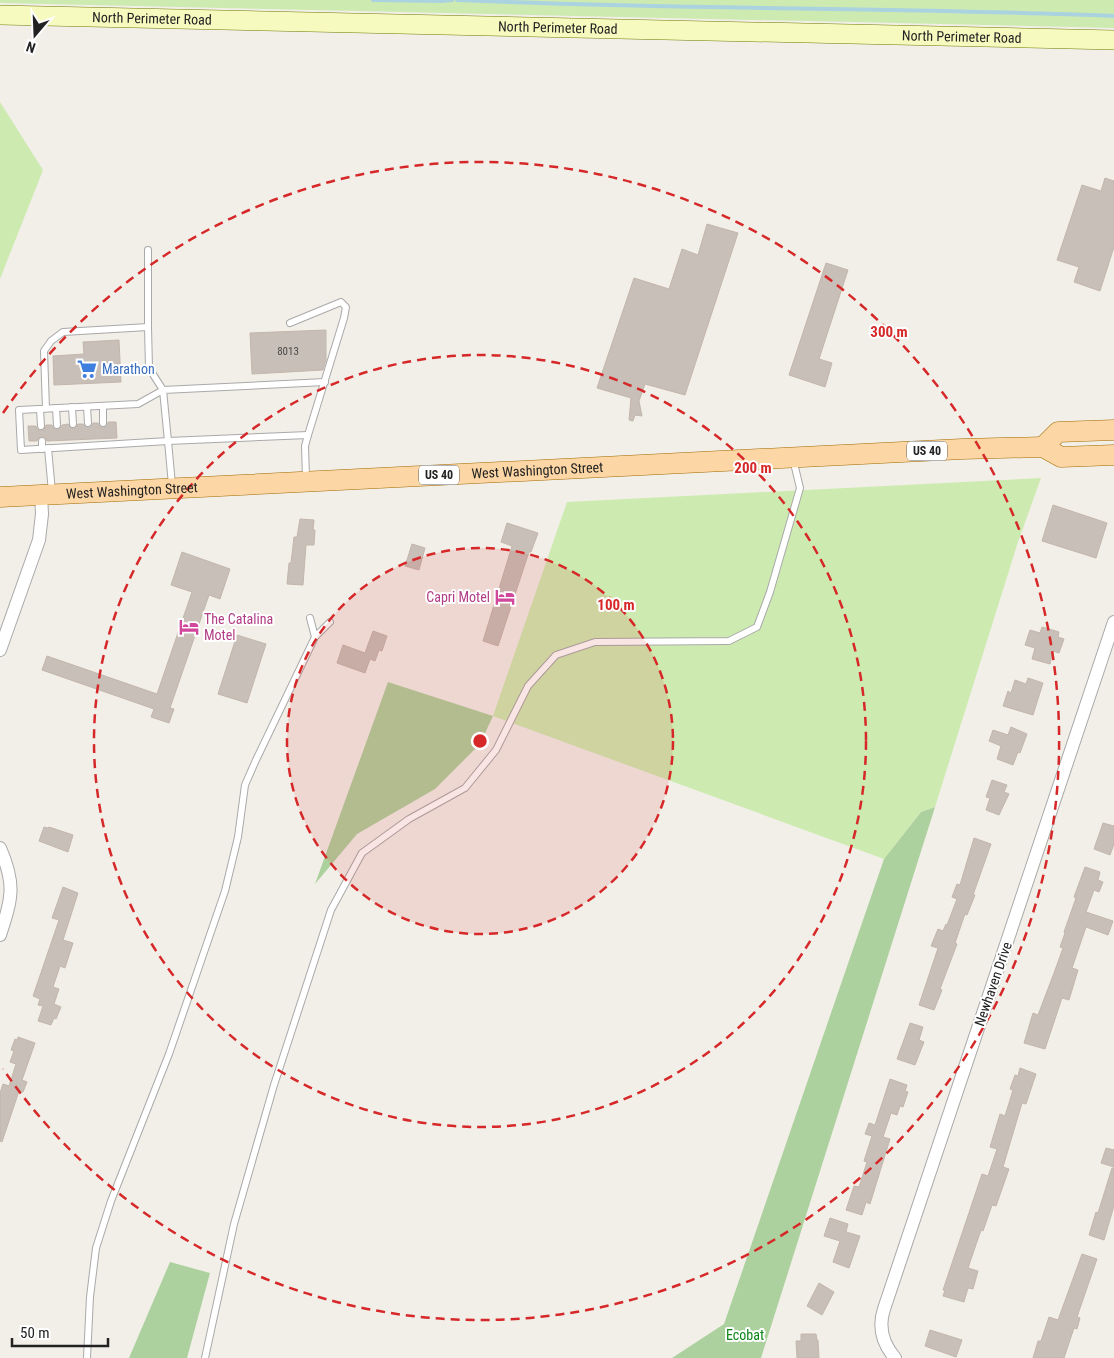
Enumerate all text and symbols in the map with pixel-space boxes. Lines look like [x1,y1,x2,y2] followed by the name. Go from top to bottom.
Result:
[92,9,212,28] street label: North Perimeter Road
[10,10,60,60] north arrow
[498,18,618,37] street label: North Perimeter Road
[902,27,1022,46] street label: North Perimeter Road
[24,38,37,56] text: N
[870,323,908,341] text: 300 m
[277,345,299,358] house number: 8013
[76,358,98,380] supermarket icon: Marathon
[102,361,155,377] place label: Marathon
[907,442,947,461] road number: US 40
[471,459,604,481] street label: West Washington Street
[734,459,772,477] text: 200 m
[419,466,459,484] road number: US 40
[66,479,198,502] street label: West Washington Street
[494,586,516,608] hotel icon: Capri Motel
[426,589,490,605] place label: Capri Motel
[597,596,635,614] text: 100 m
[204,611,273,643] place label: The Catalina Motel
[178,616,200,638] hotel icon: The Catalina Motel
[471,732,489,750] centre of rings
[971,939,1015,1028] street label: Newhaven Drive
[12,1316,109,1348] scale bar
[20,1324,50,1342] text: 50 m
[726,1327,764,1343] park label: Ecobat

